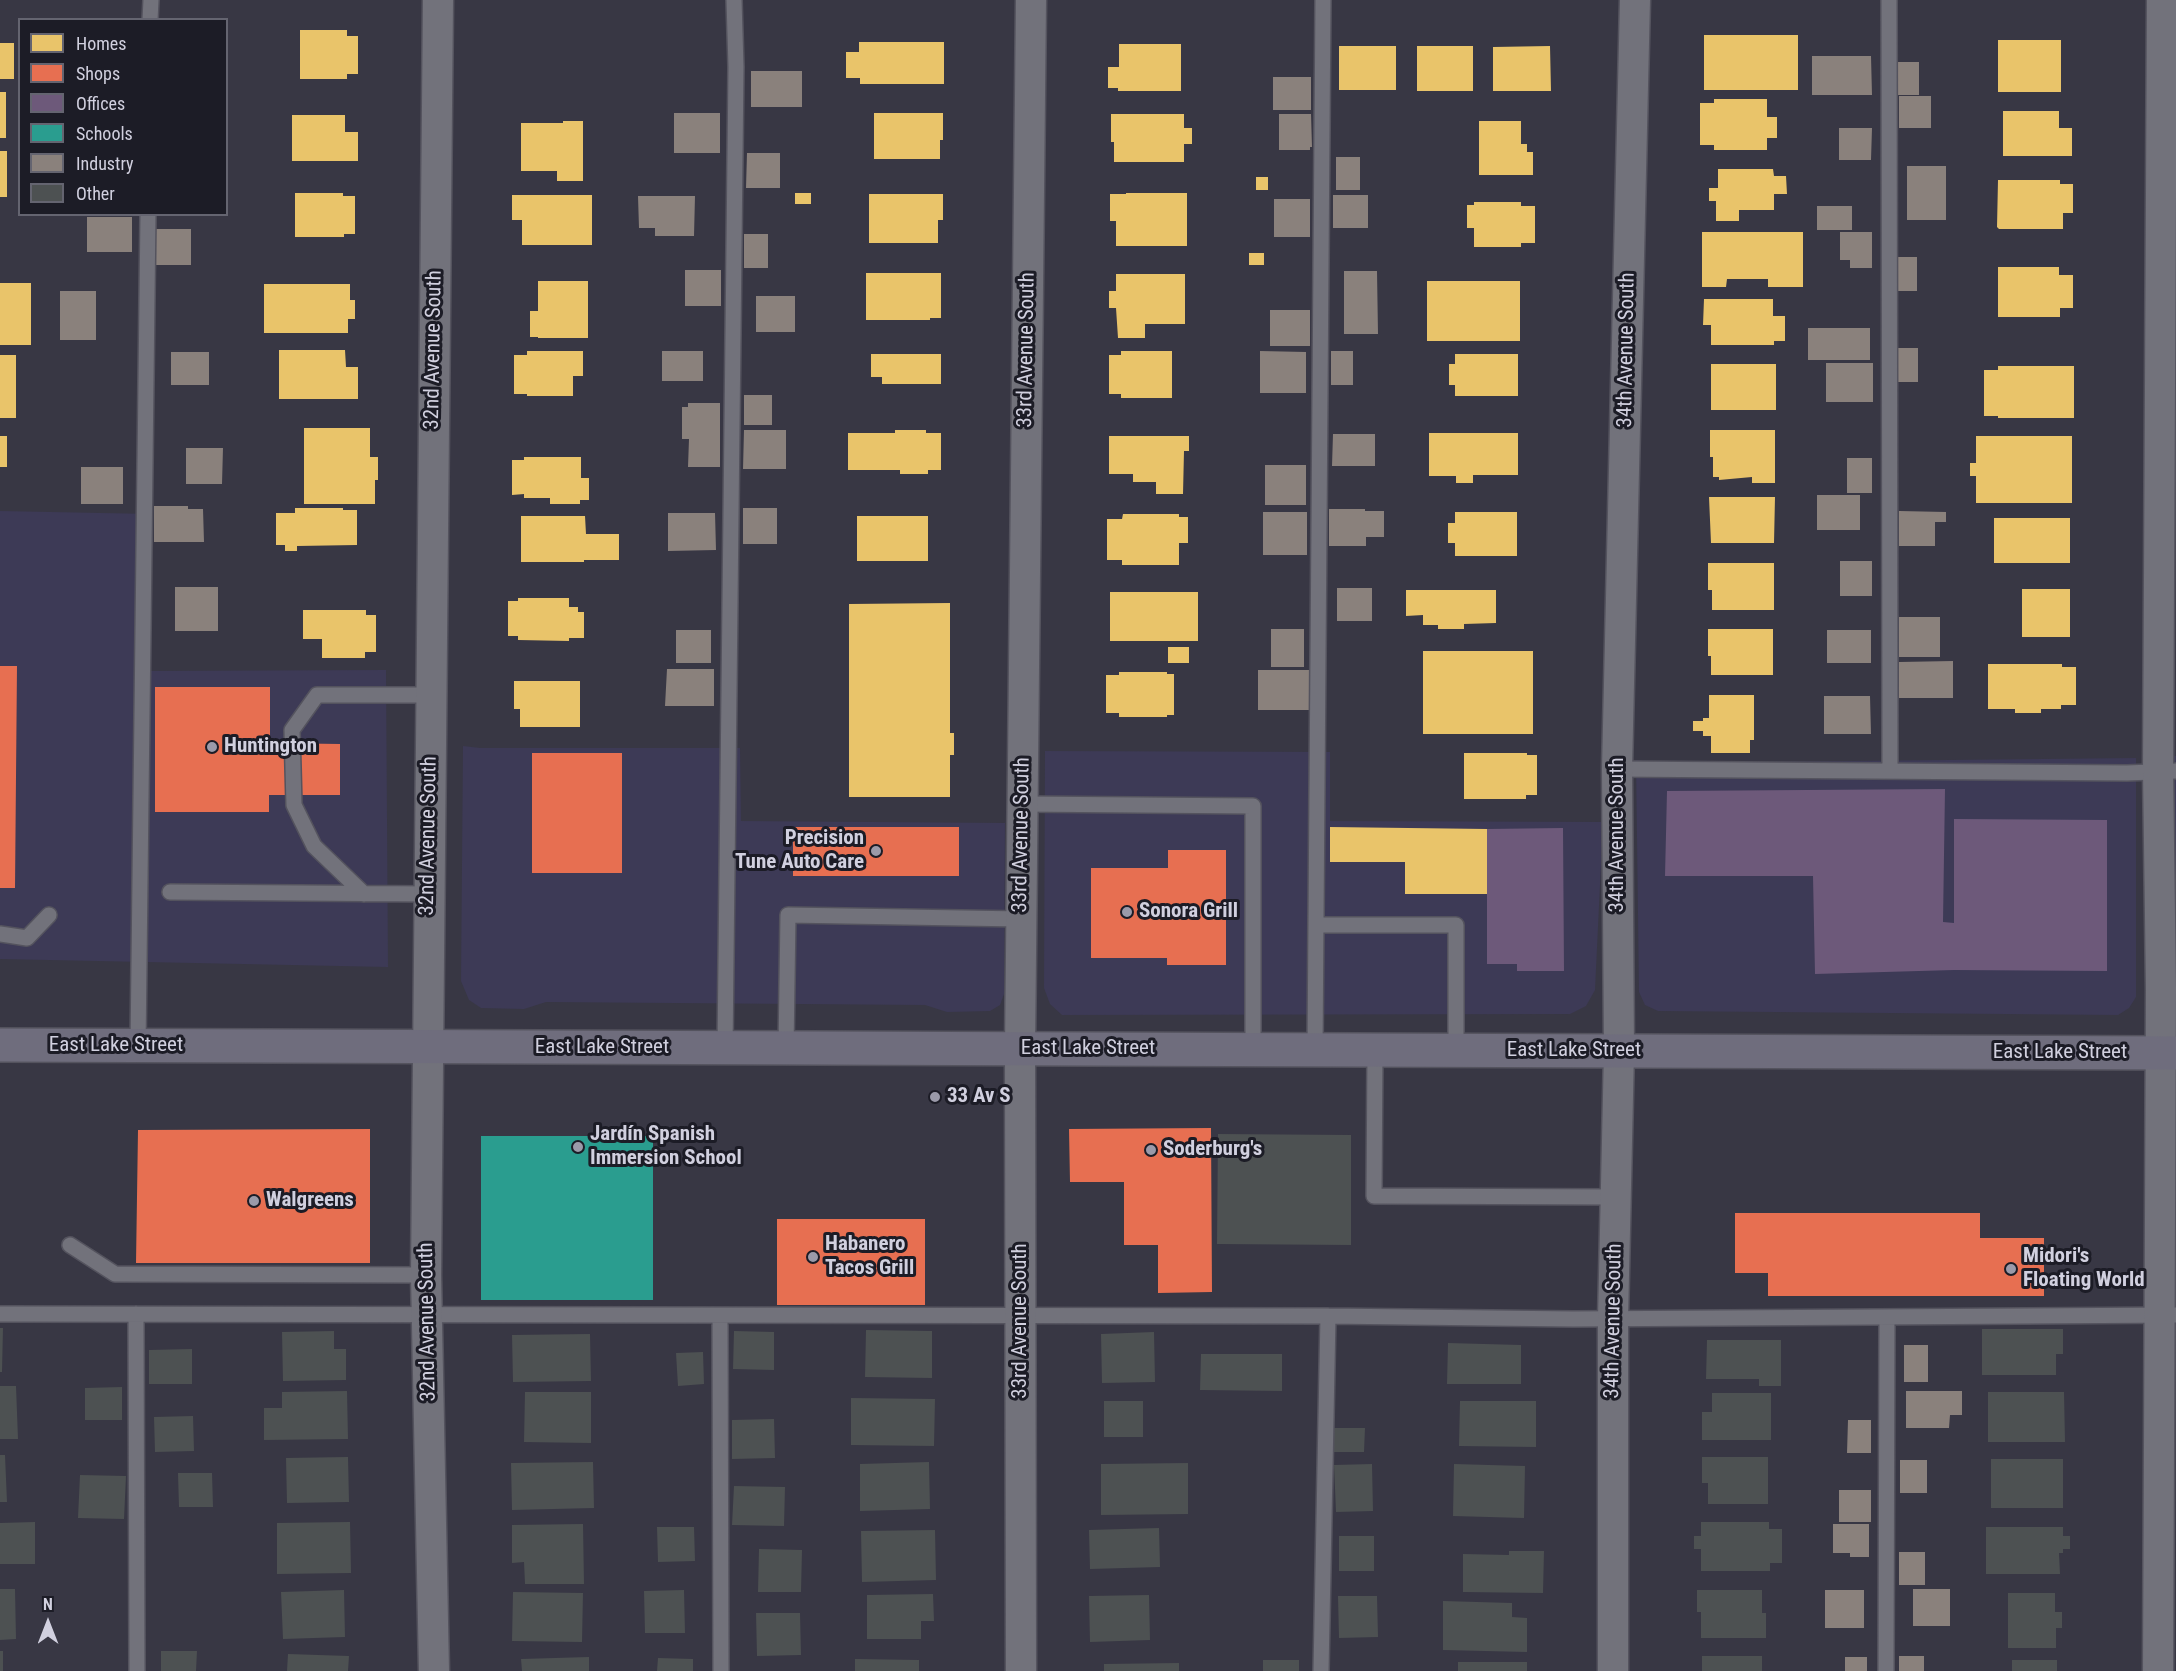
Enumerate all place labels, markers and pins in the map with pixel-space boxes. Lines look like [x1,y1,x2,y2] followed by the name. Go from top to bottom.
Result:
[224,734,317,760] place label: Huntington
[205,740,219,754] marker: Huntington
[735,826,864,876] place label: Precision Tune Auto Care
[869,844,883,858] marker: Precision Tune Auto Care
[1139,899,1238,925] place label: Sonora Grill
[1120,905,1134,919] marker: Sonora Grill
[947,1084,1011,1110] place label: 33 Av S
[928,1090,942,1104] marker: 33 Av S
[590,1122,742,1172] place label: Jardín Spanish Immersion School
[1163,1137,1262,1163] place label: Soderburg's
[571,1140,585,1154] marker: Jardín Spanish Immersion School
[1144,1143,1158,1157] marker: Soderburg's
[266,1188,354,1214] place label: Walgreens
[247,1194,261,1208] marker: Walgreens
[825,1232,914,1282] place label: Habanero Tacos Grill
[2023,1244,2145,1294] place label: Midori's Floating World
[806,1250,820,1264] marker: Habanero Tacos Grill
[2004,1262,2018,1276] marker: Midori's Floating World

